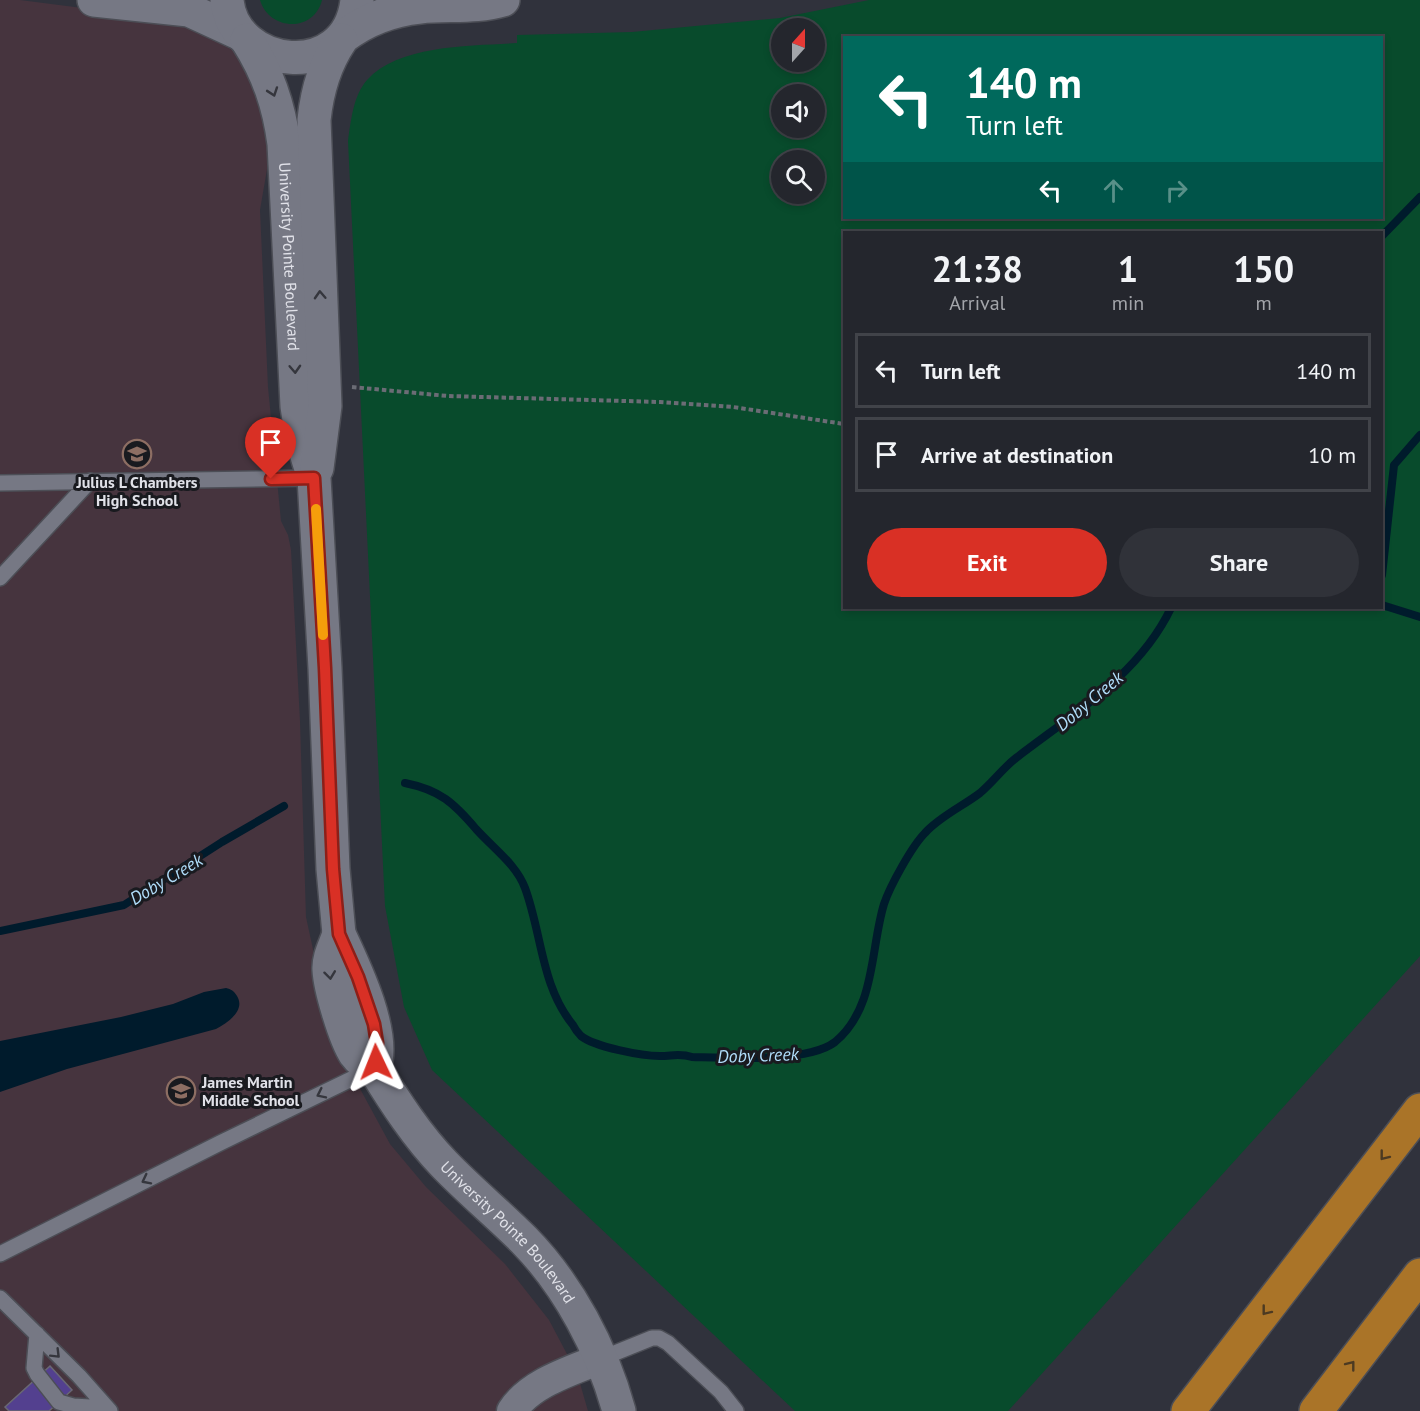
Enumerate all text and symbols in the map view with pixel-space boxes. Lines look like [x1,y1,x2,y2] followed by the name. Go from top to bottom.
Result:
[771,18,825,72] north arrow
[771,18,825,204] map controls
[966,55,1082,110] text: 140 m
[867,60,945,138] icon: left
[771,84,825,138] button: sound
[266,86,278,97] one-way arrow
[966,108,1063,142] text: Turn left
[771,150,825,204] button: search
[275,162,304,351] street label: University Pointe Boulevard
[1034,174,1067,207] icon: left
[1097,174,1130,207] icon: ahead
[1160,174,1193,207] icon: right
[932,245,1023,292] text: 21:38
[1118,245,1138,292] text: 1
[1233,245,1294,292] text: 150
[949,290,1005,316] text: Arrival
[1112,290,1144,316] text: min
[1256,290,1272,316] text: m
[314,291,327,300] one-way arrow
[870,354,903,387] icon: left
[921,357,1001,385] text: Turn left
[1296,357,1356,385] text: 140 m
[289,365,302,374] one-way arrow
[245,417,296,479] pin
[254,426,287,459] icon: arrive
[121,438,153,470] school or university icon: Julius L Chambers High School
[870,438,903,471] icon: arrive
[921,441,1113,469] text: Arrive at destination
[1308,441,1356,469] text: 10 m
[75,472,198,510] place label: Julius L Chambers High School
[867,528,1107,597] button: Exit
[1119,528,1359,597] button: Share
[1050,665,1128,736] water label: Doby Creek
[125,848,208,910] water label: Doby Creek
[324,971,336,980] one-way arrow
[344,1030,408,1094] position arrow
[717,1042,800,1068] water label: Doby Creek
[201,1072,300,1110] place label: James Martin Middle School
[165,1075,197,1107] school or university icon: James Martin Middle School
[316,1086,327,1098] one-way arrow
[1381,1149,1392,1160] one-way arrow
[436,1157,580,1307] street label: University Pointe Boulevard
[142,1173,152,1184] one-way arrow
[1262,1304,1273,1315] one-way arrow
[49,1346,60,1357] one-way arrow
[1344,1360,1355,1371] one-way arrow

